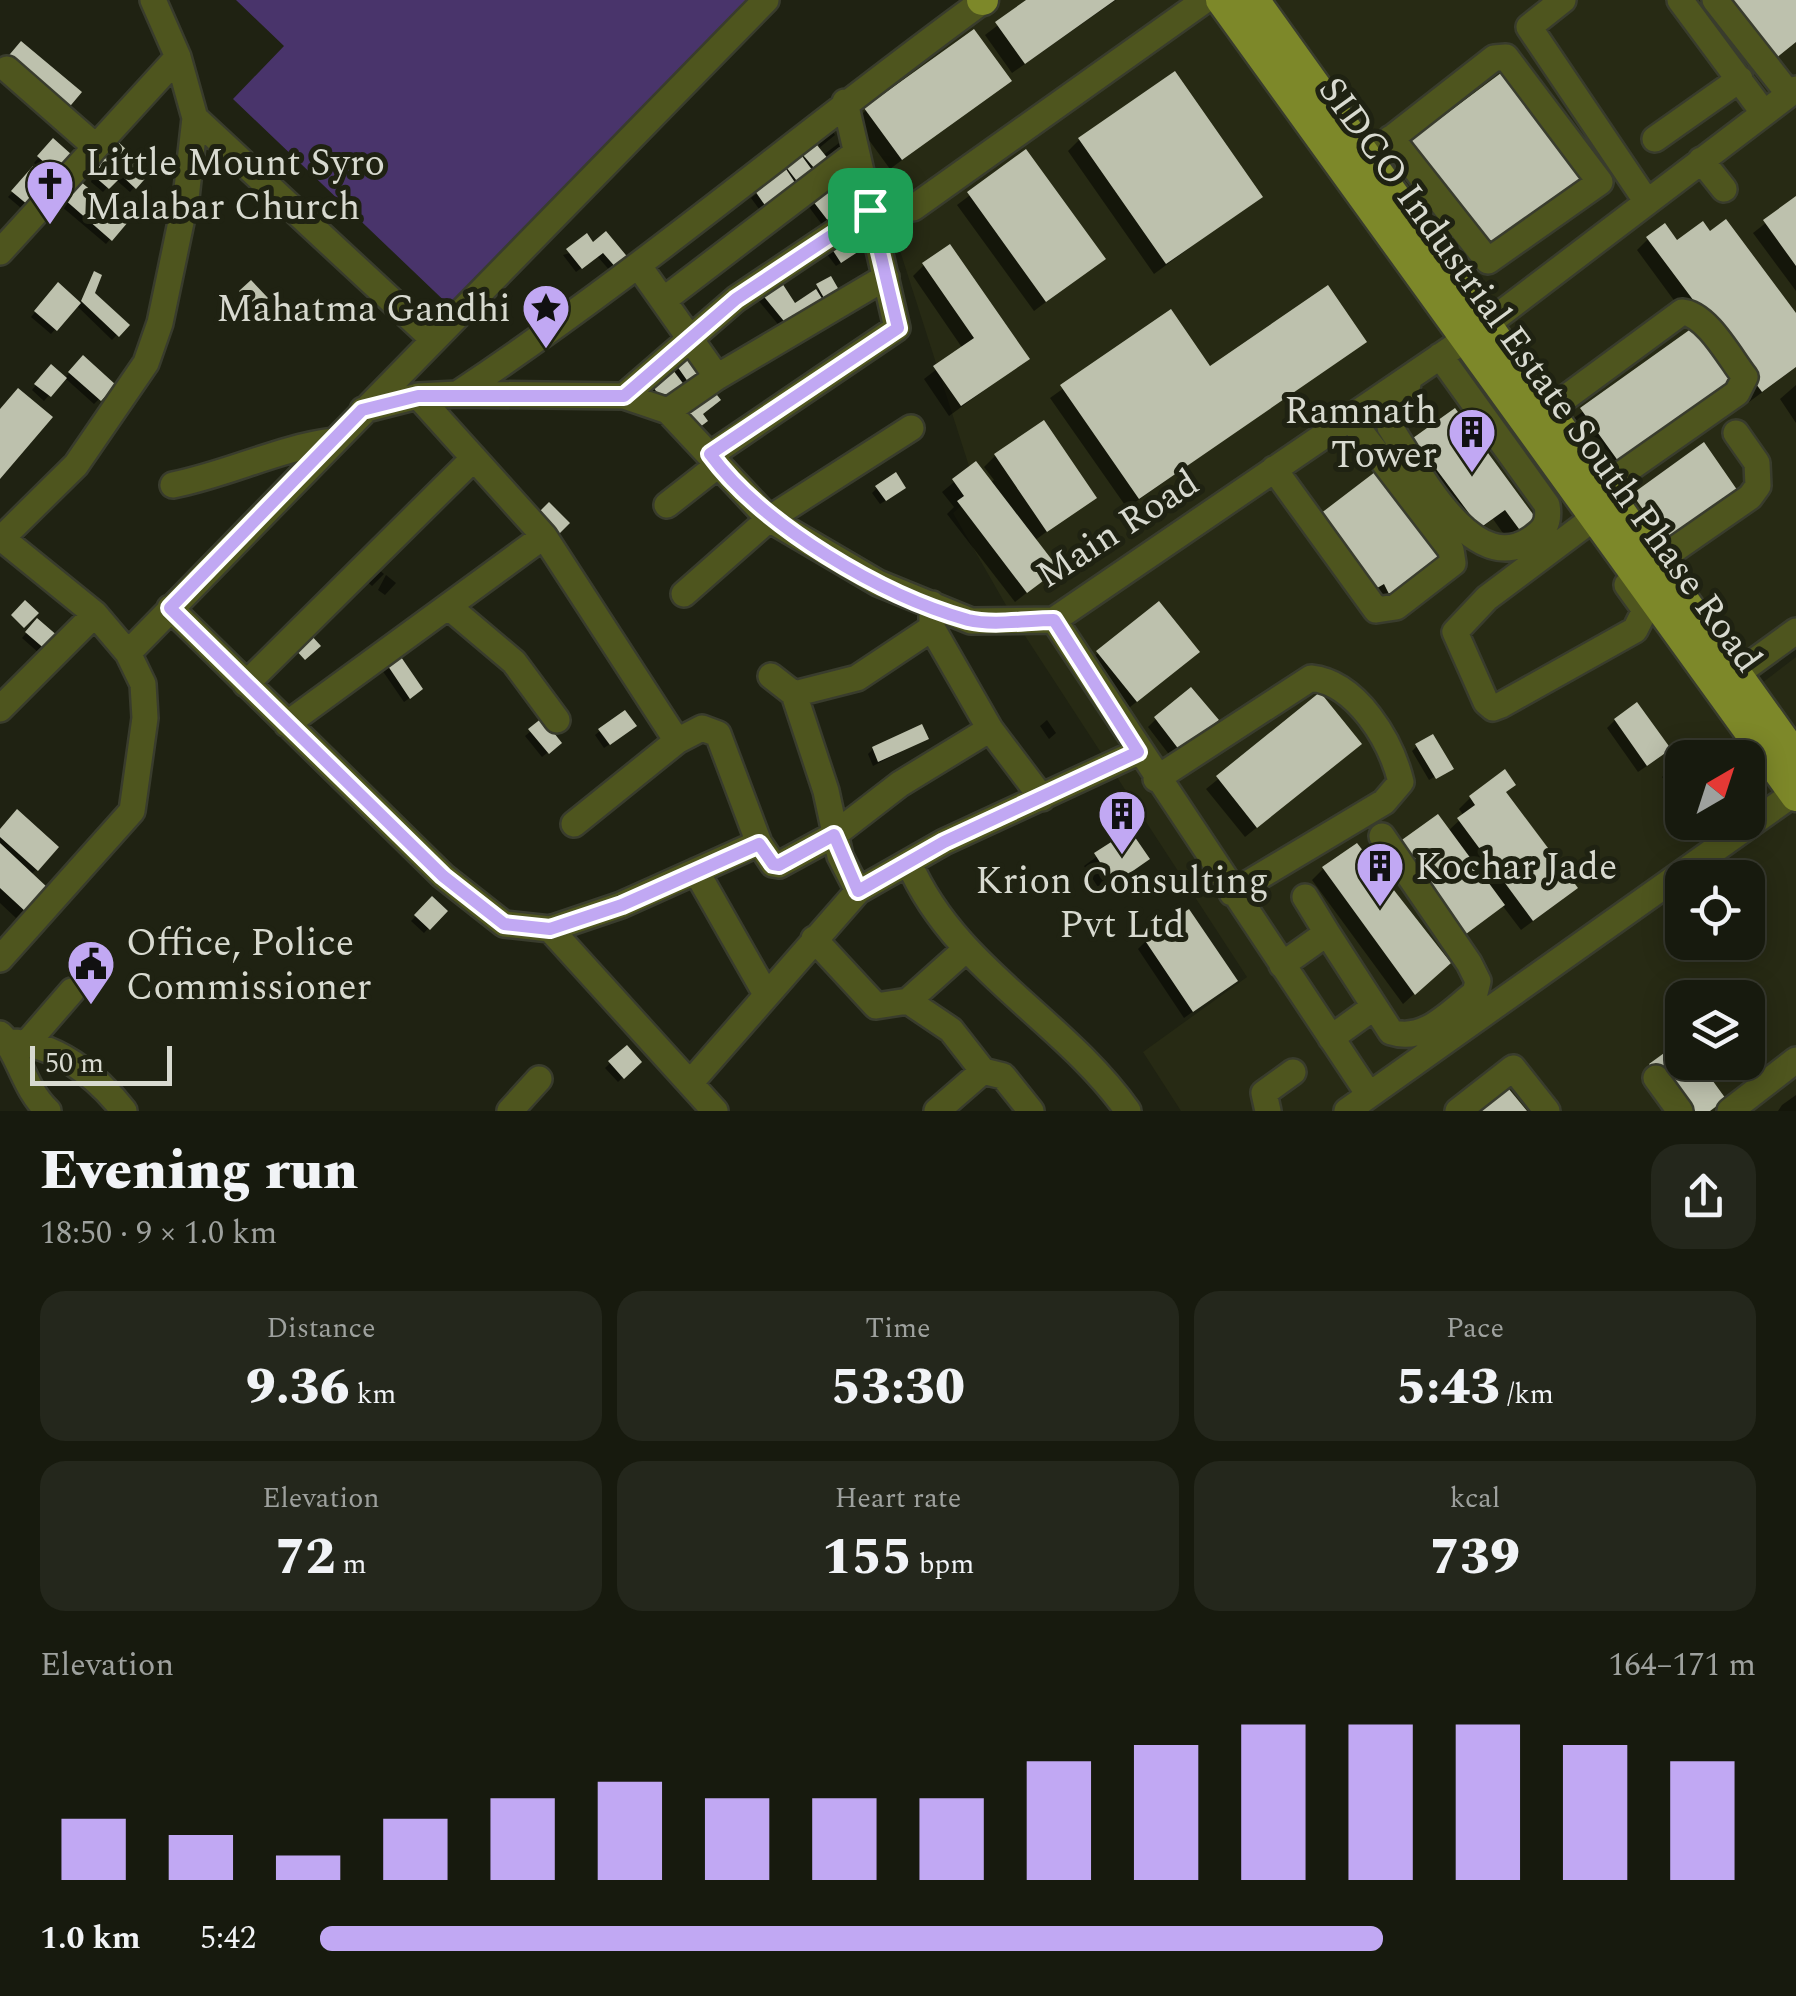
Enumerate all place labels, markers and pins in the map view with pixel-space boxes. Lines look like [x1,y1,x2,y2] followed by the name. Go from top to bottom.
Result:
[85,135,385,237] place label: Little Mount Syro Malabar Church
[24,158,76,226] church icon: Little Mount Syro Malabar Church
[828,168,913,253] pin
[216,281,511,339] place label: Mahatma Gandhi
[520,282,572,350] place icon: Mahatma Gandhi
[1284,383,1437,485] place label: Ramnath Tower
[1446,406,1498,474] building icon: Ramnath Tower
[1096,788,1148,856] building icon: Krion Consulting Pvt Ltd
[1415,839,1617,897] place label: Kochar Jade
[1354,840,1406,908] building icon: Kochar Jade
[975,853,1269,955] place label: Krion Consulting Pvt Ltd
[126,915,372,1017] place label: Office, Police Commissioner
[65,938,117,1006] public building icon: Office, Police Commissioner

